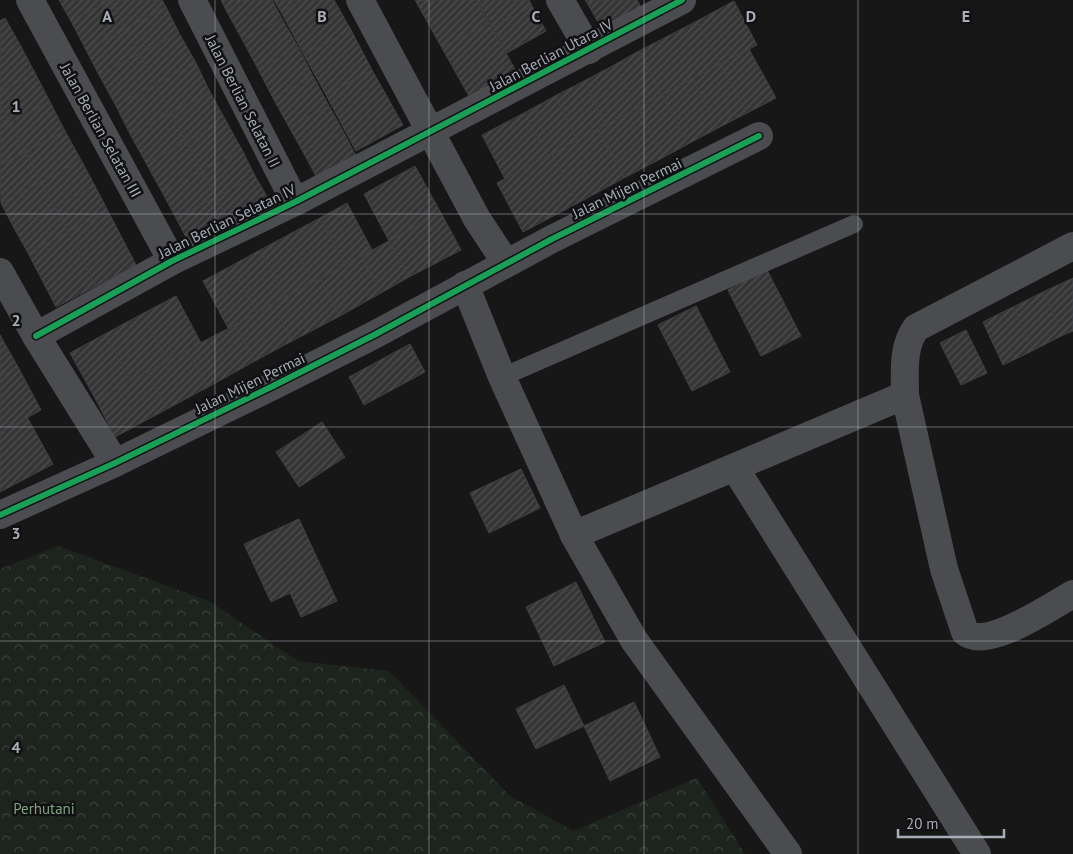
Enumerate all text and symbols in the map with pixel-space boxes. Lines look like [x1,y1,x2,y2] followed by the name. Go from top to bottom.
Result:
[102,6,112,26] text: A
[317,6,327,26] text: B
[532,6,541,26] text: C
[746,6,756,26] text: D
[962,6,970,26] text: E
[485,14,616,96] street label: Jalan Berlian Utara IV
[201,31,285,170] street label: Jalan Berlian Selatan II
[56,59,146,200] street label: Jalan Berlian Selatan III
[11,96,21,116] text: 1
[568,153,685,223] street label: Jalan Mijen Permai
[154,179,299,263] street label: Jalan Berlian Selatan IV
[11,310,21,330] text: 2
[191,348,308,418] street label: Jalan Mijen Permai
[11,523,21,543] text: 3
[11,737,21,757] text: 4
[13,799,75,818] park label: Perhutani
[898,806,1004,838] scale bar
[906,814,939,833] text: 20 m

